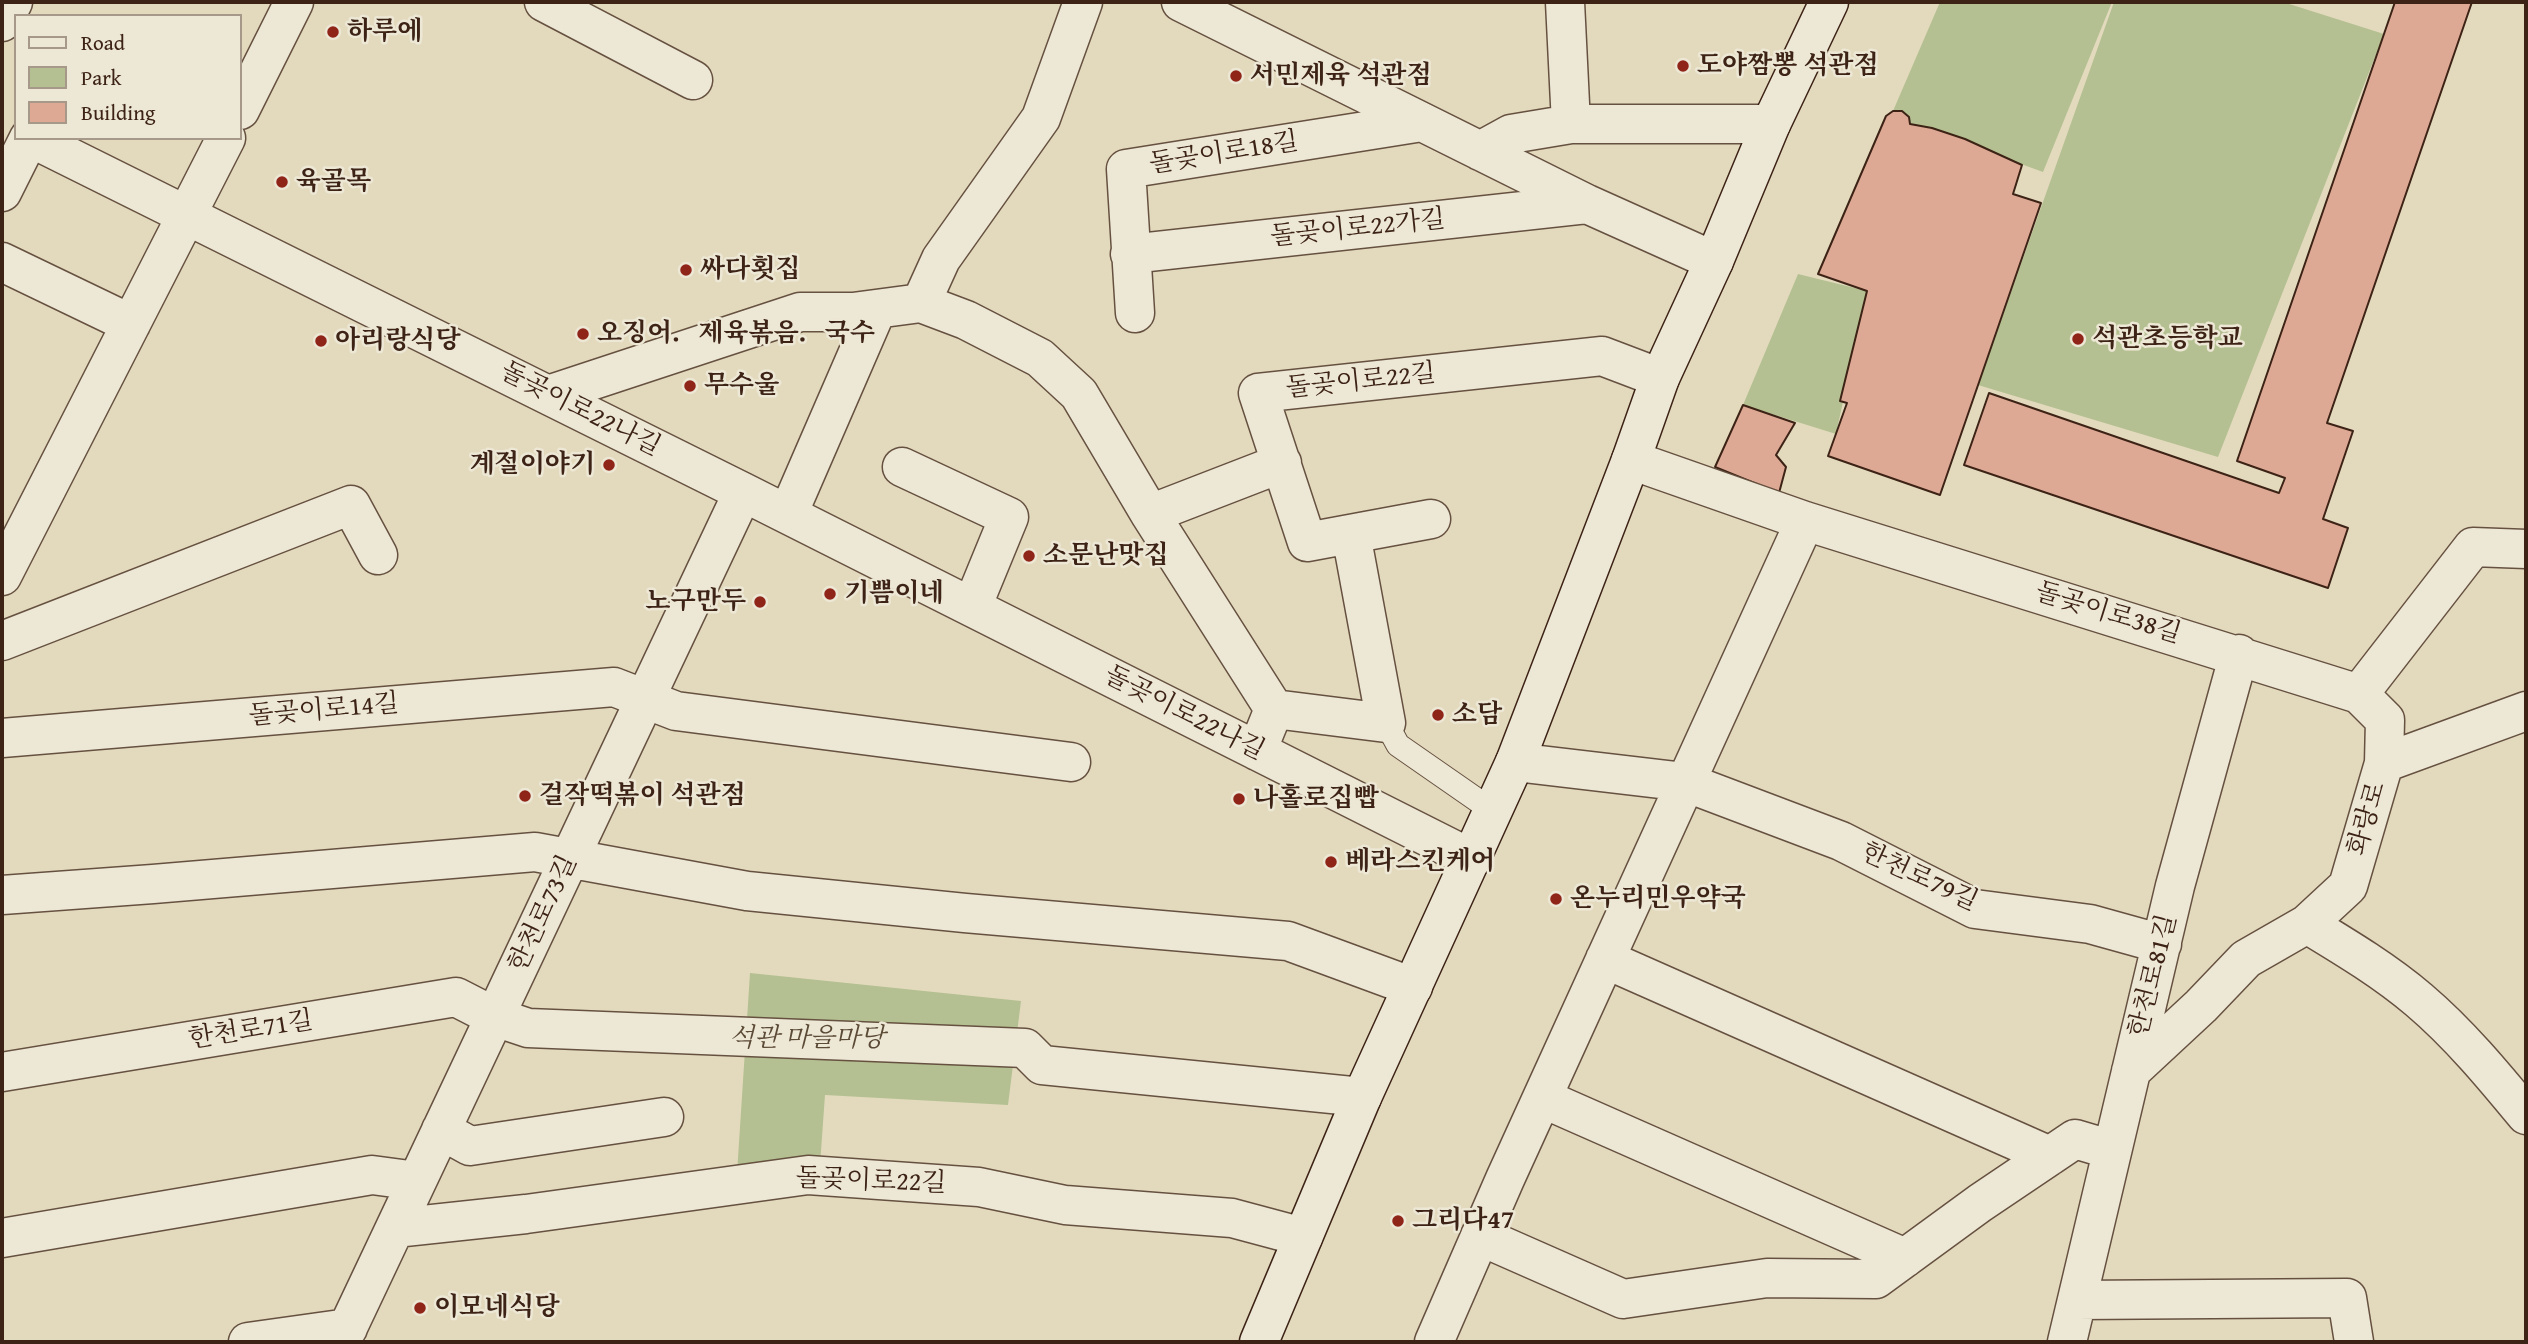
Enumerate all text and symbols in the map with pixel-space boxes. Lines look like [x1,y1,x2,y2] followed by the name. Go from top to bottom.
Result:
[14,14,242,140] legend
[347,16,422,48] place label: 하루에
[325,24,341,40] marker: 하루에
[81,27,125,58] text: Road
[1697,50,1879,82] place label: 도야짬뽕 석관점
[1675,58,1691,74] marker: 도야짬뽕 석관점
[1250,60,1432,92] place label: 서민제육 석관점
[81,62,122,93] text: Park
[1228,68,1244,84] marker: 서민제육 석관점
[81,97,155,128] text: Building
[1147,127,1301,181] street label: 돌곶이로18길
[296,166,371,198] place label: 육골목
[274,174,290,190] marker: 육골목
[1269,204,1447,254] street label: 돌곶이로22가길
[700,254,800,286] place label: 싸다횟집
[678,262,694,278] marker: 싸다횟집
[597,318,875,350] place label: 오징어．제육볶음．국수
[2092,323,2243,355] place label: 석관초등학교
[335,325,461,357] place label: 아리랑식당
[575,326,591,342] marker: 오징어．제육볶음．국수
[2070,331,2086,347] marker: 석관초등학교
[313,333,329,349] marker: 아리랑식당
[495,356,665,464] street label: 돌곶이로22나길
[1284,359,1438,405] street label: 돌곶이로22길
[704,370,779,402] place label: 무수울
[682,378,698,394] marker: 무수울
[469,449,595,481] place label: 계절이야기
[601,457,617,473] marker: 계절이야기
[1043,540,1169,572] place label: 소문난맛집
[1021,548,1037,564] marker: 소문난맛집
[2031,577,2185,651] street label: 돌곶이로38길
[844,578,944,610] place label: 기쁨이네
[646,586,746,618] place label: 노구만두
[822,586,838,602] marker: 기쁨이네
[752,594,768,610] marker: 노구만두
[1099,660,1269,768] street label: 돌곶이로22나길
[248,689,400,733] street label: 돌곶이로14길
[1452,699,1502,731] place label: 소담
[1430,707,1446,723] marker: 소담
[2343,778,2393,860] street label: 화랑로
[539,780,746,812] place label: 걸작떡볶이 석관점
[1253,783,1379,815] place label: 나홀로집빱
[517,788,533,804] marker: 걸작떡볶이 석관점
[1231,791,1247,807] marker: 나홀로집빱
[1856,837,1982,919] street label: 한천로79길
[1345,846,1496,878] place label: 베라스킨케어
[503,851,585,977] street label: 한천로73길
[1323,854,1339,870] marker: 베라스킨케어
[1570,883,1746,915] place label: 온누리민우약국
[1548,891,1564,907] marker: 온누리민우약국
[2124,911,2184,1041] street label: 한천로81길
[187,1006,315,1056] street label: 한천로71길
[729,1023,885,1055] park label: 석관 마을마당
[795,1164,947,1200] street label: 돌곶이로22길
[1412,1205,1514,1237] place label: 그리다47
[1390,1213,1406,1229] marker: 그리다47
[434,1292,560,1324] place label: 이모네식당
[412,1300,428,1316] marker: 이모네식당

